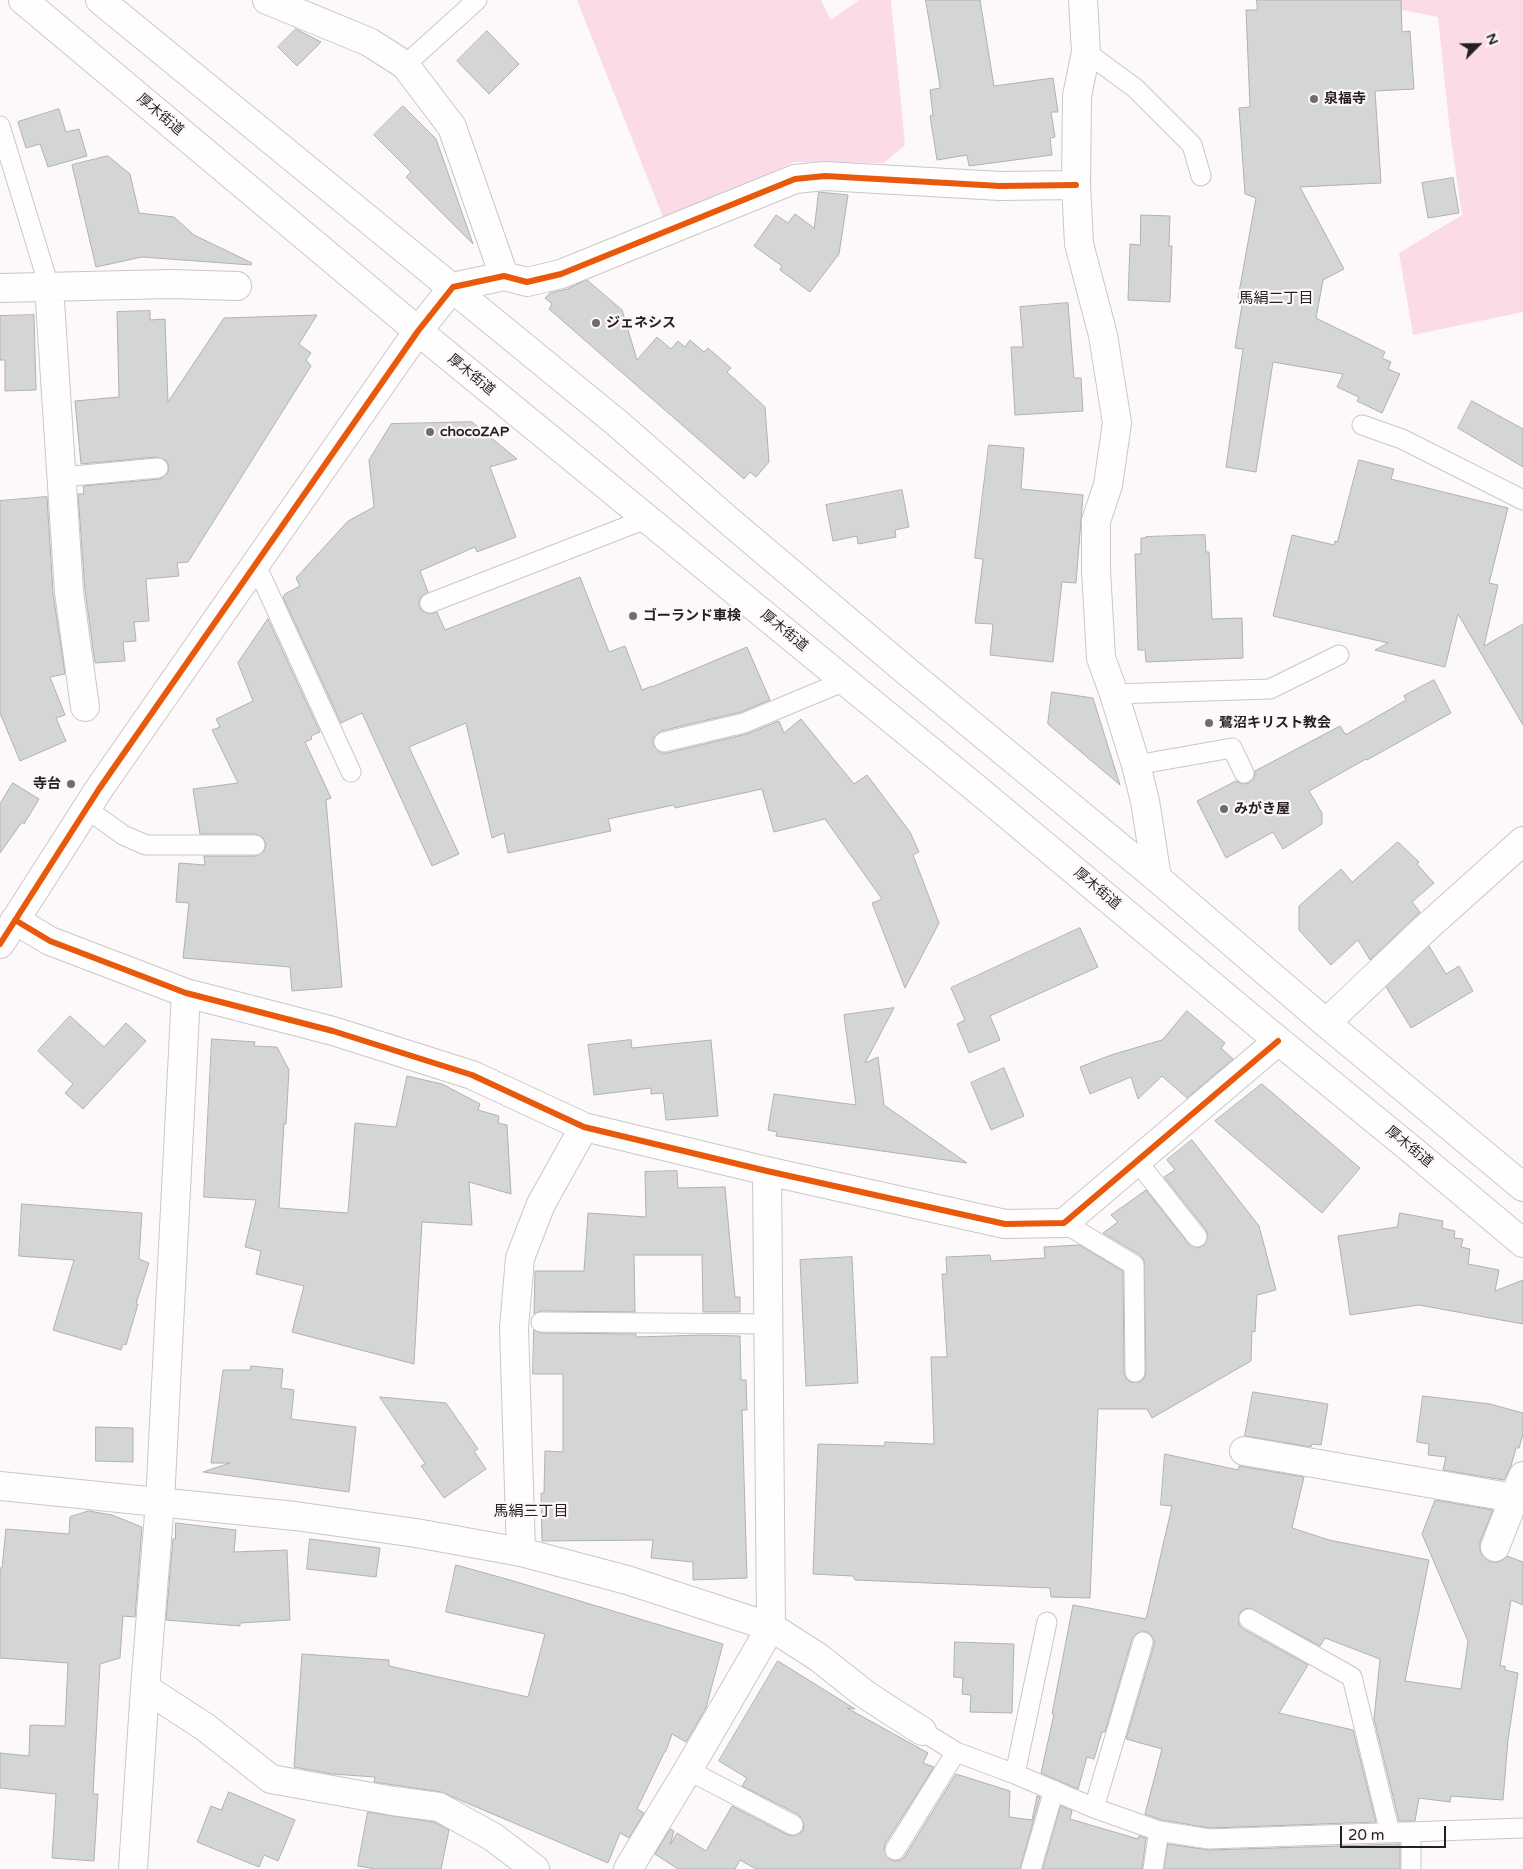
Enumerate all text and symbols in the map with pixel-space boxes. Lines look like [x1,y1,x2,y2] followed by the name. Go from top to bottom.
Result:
[1453,20,1503,70] north arrow
[1482,30,1502,47] text: N
[133,91,187,139] street label: 厚木街道
[1324,91,1366,107] place label: 泉福寺
[1308,93,1320,105] marker: 泉福寺
[1239,290,1313,308] district label: 馬絹二丁目
[606,315,676,331] place label: ジェネシス
[590,317,602,329] marker: ジェネシス
[444,351,498,399] street label: 厚木街道
[440,424,509,440] place label: chocoZAP
[424,426,436,438] marker: chocoZAP
[757,607,811,655] street label: 厚木街道
[643,608,741,624] place label: ゴーランド車検
[627,610,639,622] marker: ゴーランド車検
[1219,715,1331,731] place label: 鷺沼キリスト教会
[1203,717,1215,729] marker: 鷺沼キリスト教会
[33,776,61,792] place label: 寺台
[65,778,77,790] marker: 寺台
[1234,801,1290,817] place label: みがき屋
[1218,803,1230,815] marker: みがき屋
[1070,865,1124,913] street label: 厚木街道
[1382,1123,1436,1171] street label: 厚木街道
[494,1503,568,1521] district label: 馬絹三丁目
[1343,1816,1449,1848] scale bar
[1348,1826,1385,1844] text: 20 m

